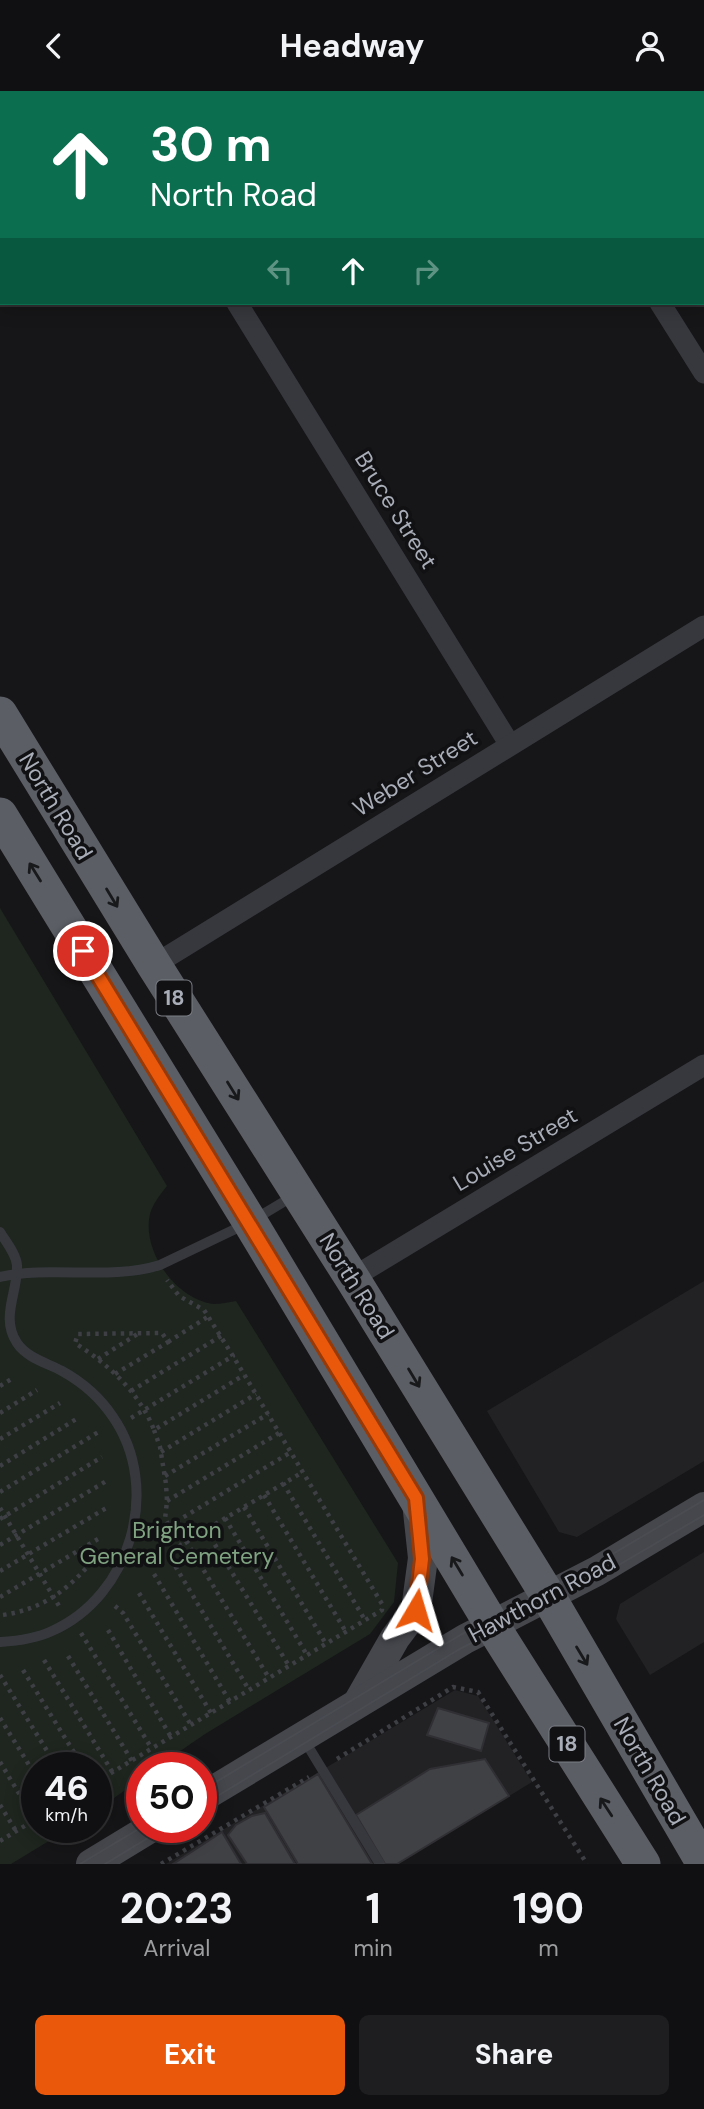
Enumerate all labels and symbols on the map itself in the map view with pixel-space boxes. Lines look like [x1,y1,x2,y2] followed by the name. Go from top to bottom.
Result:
[348,446,444,574] street label: Bruce Street
[347,723,483,823] street label: Weber Street
[12,747,100,865] street label: North Road
[27,862,41,882] one-way arrow
[106,887,120,907] one-way arrow
[53,921,113,981] pin
[156,981,192,1016] road number: 18
[225,1081,240,1100] one-way arrow
[447,1100,583,1198] street label: Louise Street
[312,1227,402,1345] street label: North Road
[406,1368,421,1387] one-way arrow
[80,1515,275,1571] park label: Brighton General Cemetery
[463,1547,621,1649] street label: Hawthorn Road
[450,1556,464,1576] one-way arrow
[379,1573,453,1647] position arrow
[576,1645,590,1665] one-way arrow
[607,1712,693,1830] street label: North Road
[550,1727,584,1761] road number: 18
[126,1752,217,1843] speed limit sign: 50
[599,1797,613,1817] one-way arrow

